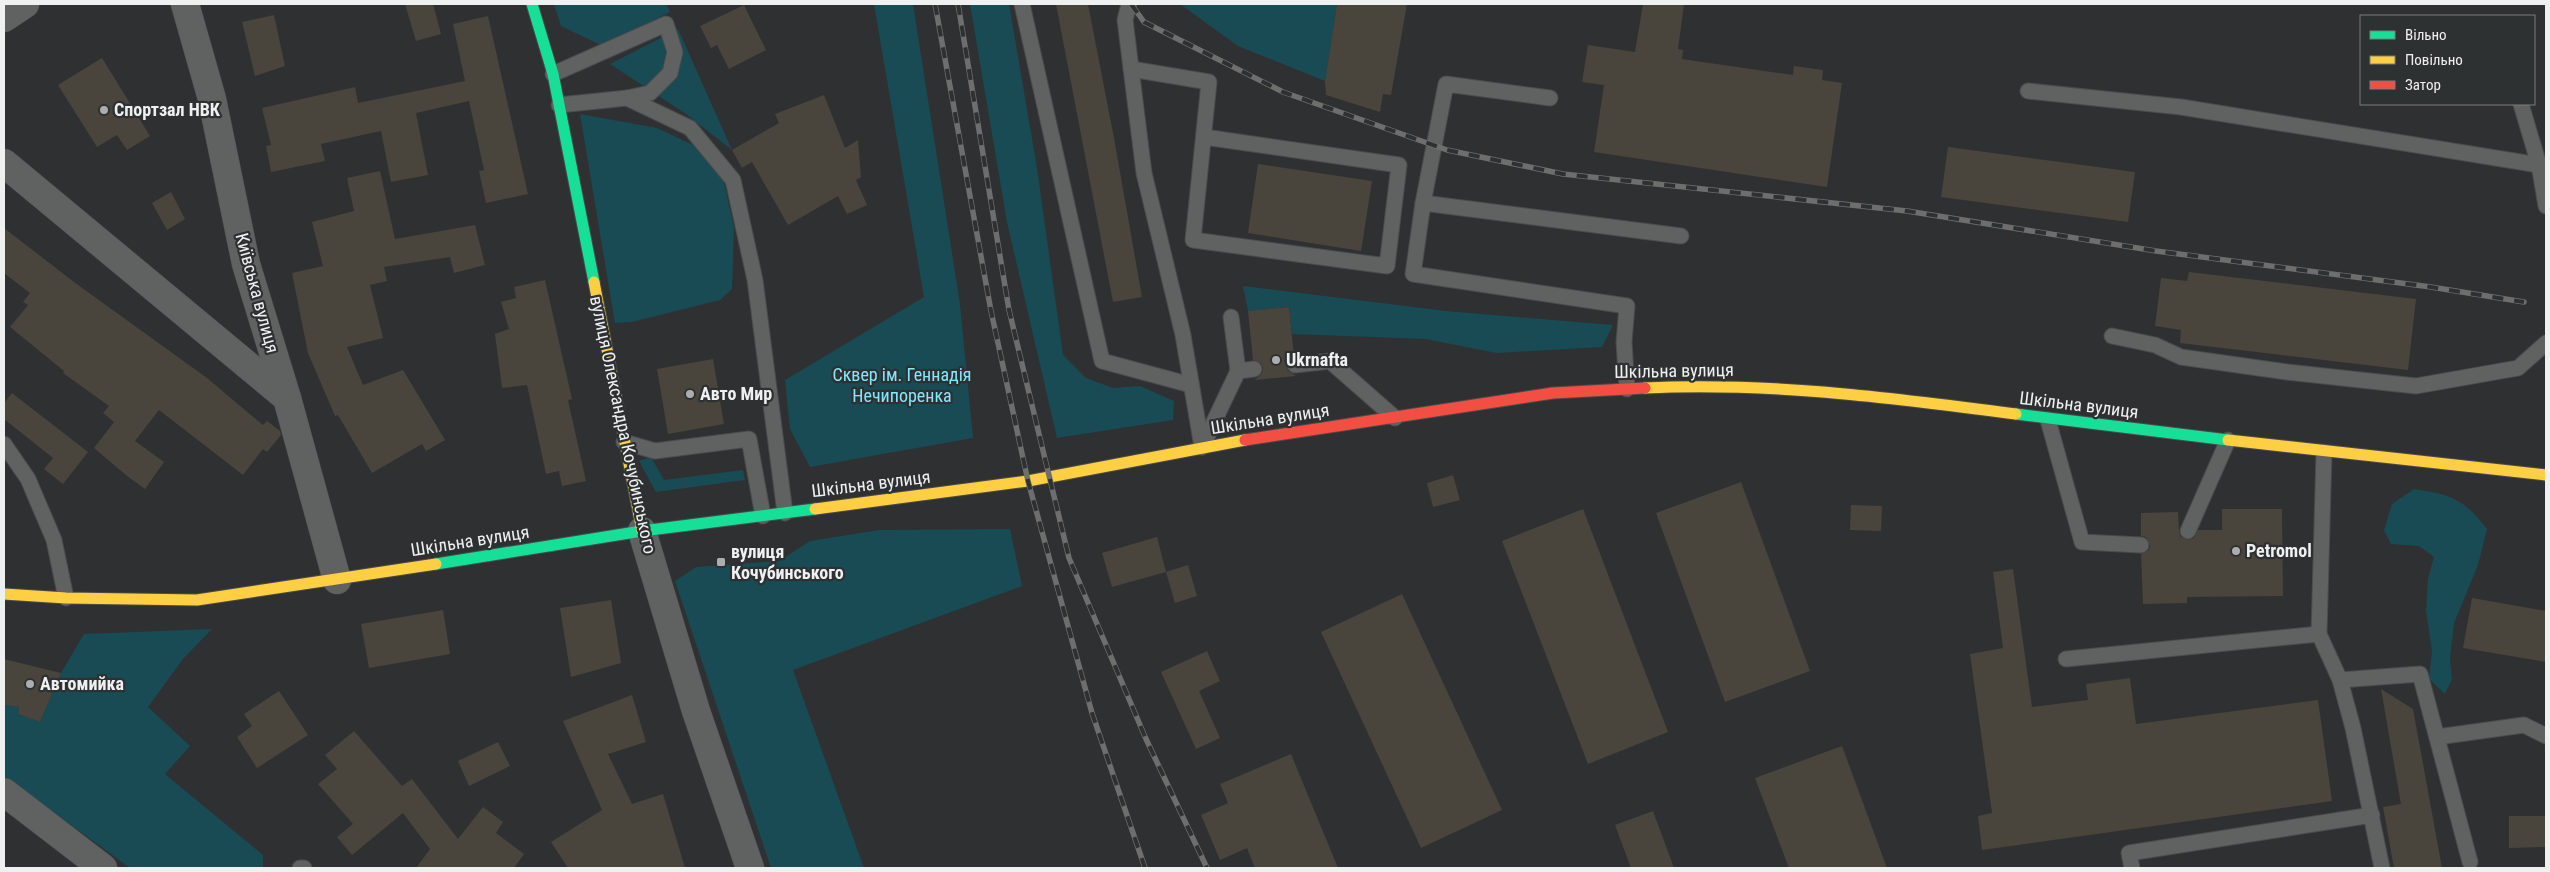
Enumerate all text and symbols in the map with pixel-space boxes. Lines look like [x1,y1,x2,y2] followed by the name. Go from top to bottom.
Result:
[2360,15,2535,105] legend
[2405,26,2447,44] text: Вільно
[2405,51,2463,69] text: Повільно
[2405,76,2441,94] text: Затор
[114,99,221,120] place label: Спортзал НВК
[98,104,110,116] marker: Спортзал НВК
[231,231,284,355] street label: Київська вулиця
[586,294,661,556] street label: вулиця Олександра Кочубинського
[1286,349,1348,370] place label: Ukrnafta
[1270,354,1282,366] marker: Ukrnafta
[1614,359,1734,382] street label: Шкільна вулиця
[833,364,971,406] park label: Сквер ім. Геннадія Нечипоренка
[700,383,772,404] place label: Авто Мир
[2018,387,2140,422] street label: Шкільна вулиця
[684,388,696,400] marker: Авто Мир
[1209,399,1331,438] street label: Шкільна вулиця
[810,466,932,501] street label: Шкільна вулиця
[409,521,531,560] street label: Шкільна вулиця
[2246,540,2312,561] place label: Petromol
[731,541,844,583] place label: вулиця Кочубинського
[2230,545,2242,557] marker: Petromol
[715,556,727,568] marker: вулиця Кочубинського
[40,673,124,694] place label: Автомийка
[24,678,36,690] marker: Автомийка

